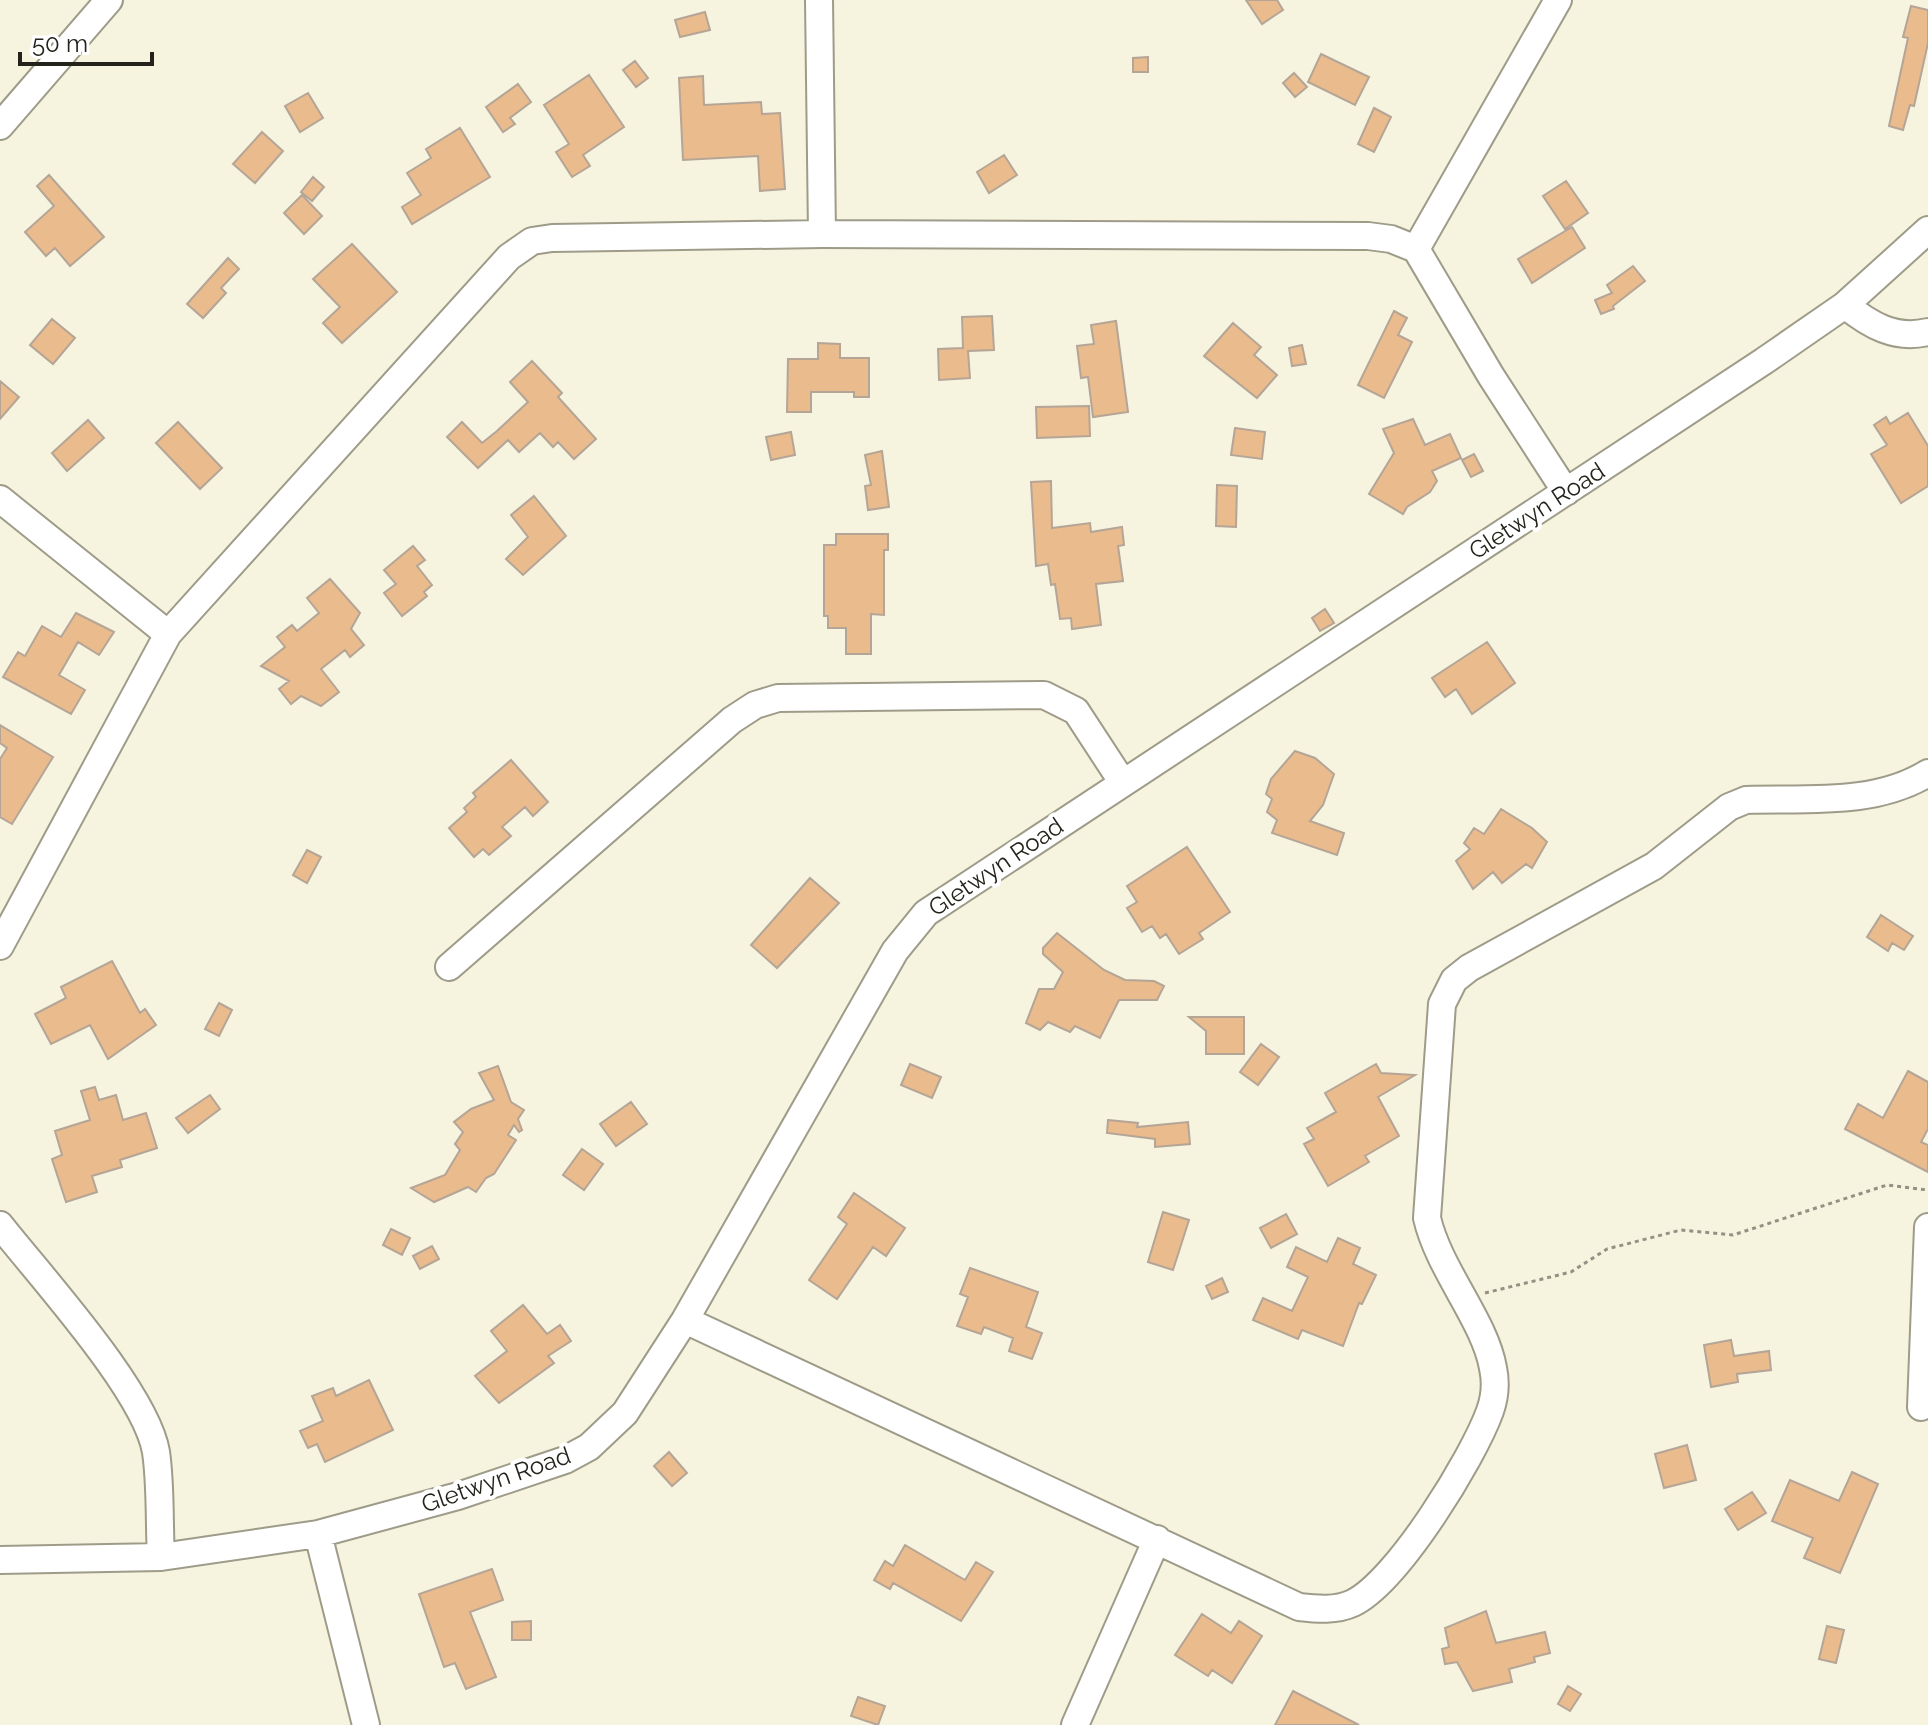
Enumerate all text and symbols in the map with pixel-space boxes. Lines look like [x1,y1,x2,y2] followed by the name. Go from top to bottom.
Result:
[20,16,152,66] scale bar
[32,29,88,58] text: 50 m
[1463,456,1610,565] street label: Gletwyn Road
[923,811,1068,922] street label: Gletwyn Road
[417,1440,574,1519] street label: Gletwyn Road

